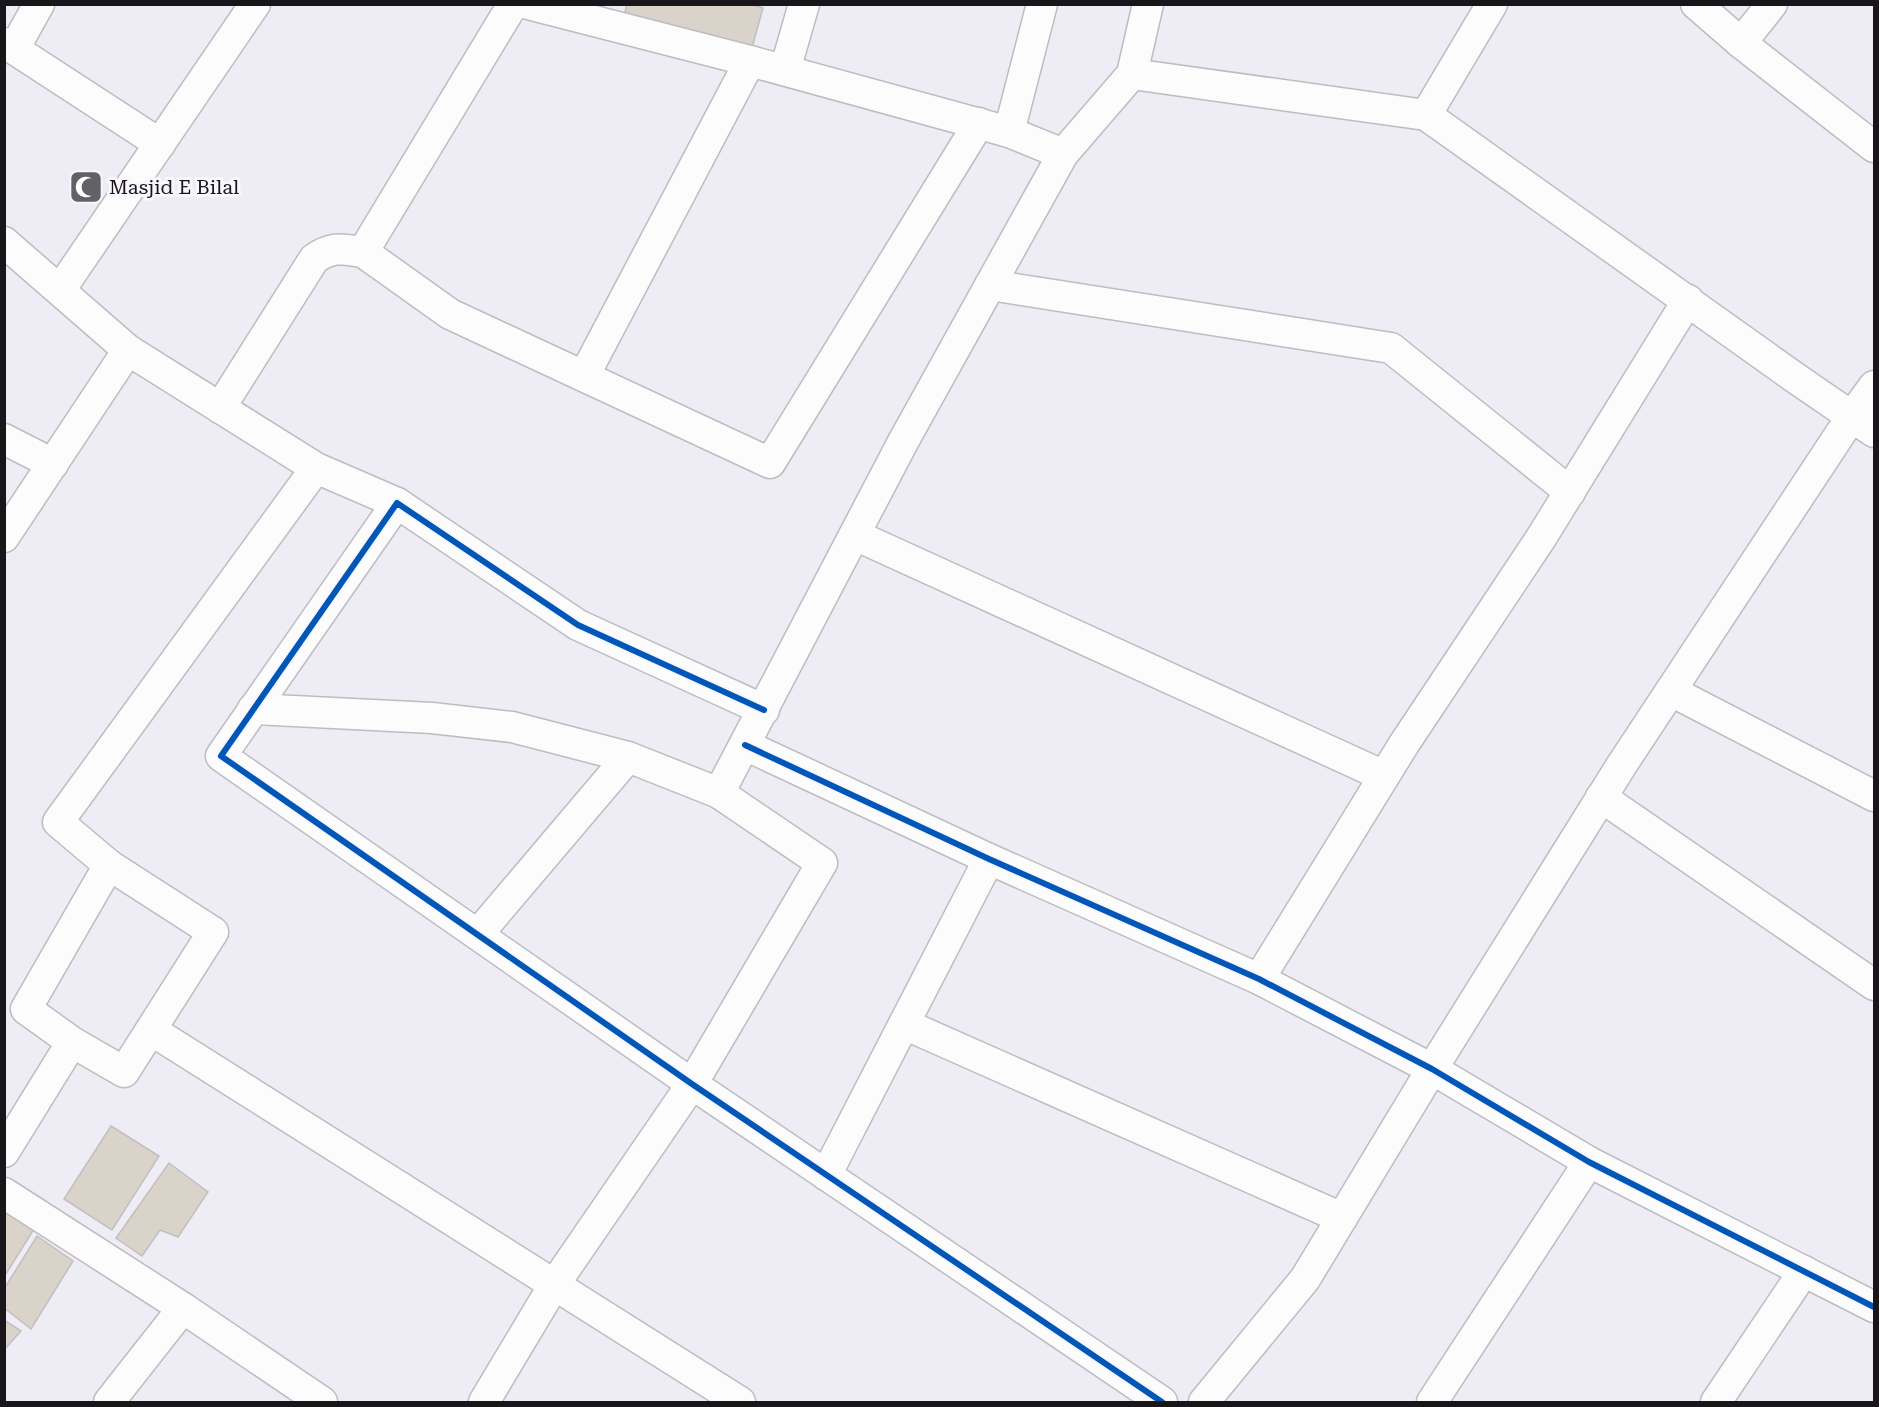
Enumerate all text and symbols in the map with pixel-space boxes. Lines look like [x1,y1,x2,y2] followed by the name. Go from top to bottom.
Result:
[68,169,104,205] mosque icon: Masjid E Bilal
[109,175,239,199] place label: Masjid E Bilal

